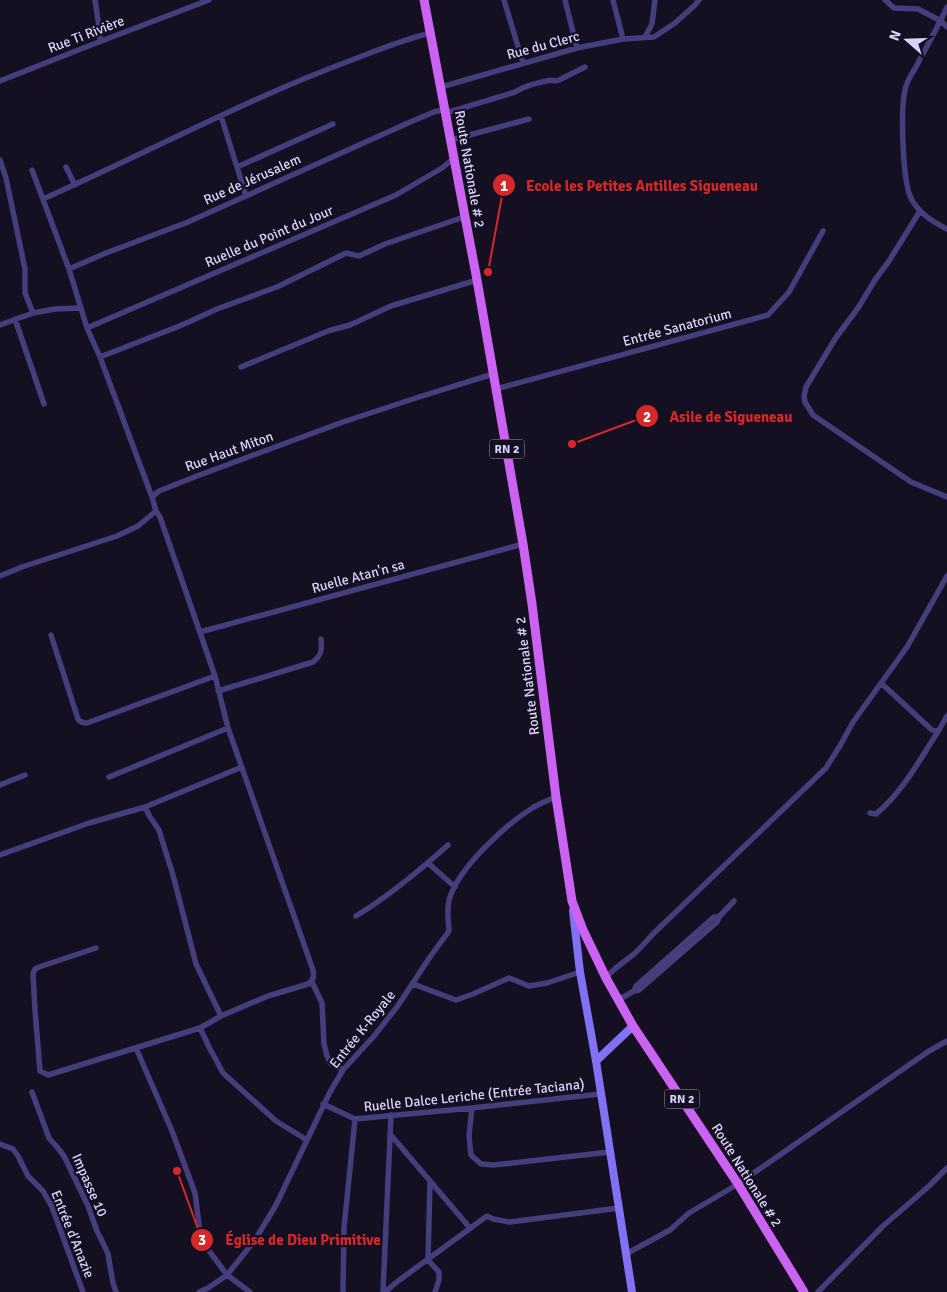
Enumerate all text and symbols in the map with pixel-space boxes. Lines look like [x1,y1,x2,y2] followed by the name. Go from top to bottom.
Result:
[46,12,127,57] street label: Rue Ti Rivière
[882,15,932,65] north arrow
[505,27,582,63] street label: Rue du Clerc
[886,28,905,43] text: N
[451,109,488,229] street label: Route Nationale # 2
[201,150,304,209] street label: Rue de Jérusalem
[491,170,768,200] callout: Ecole les Petites Antilles Sigueneau
[500,177,508,195] text: 1
[526,177,758,195] text: Ecole les Petites Antilles Sigueneau
[203,201,337,271] street label: Ruelle du Point du Jour
[621,305,733,350] street label: Entrée Sanatorium
[634,401,802,431] callout: Asile de Sigueneau
[643,408,651,426] text: 2
[670,408,792,426] text: Asile de Sigueneau
[183,428,276,475] street label: Rue Haut Miton
[490,439,524,458] road number: RN 2
[310,556,406,597] street label: Ruelle Atan'n sa
[512,616,543,736] street label: Route Nationale # 2
[326,987,399,1072] street label: Entrée K-Royale
[363,1075,585,1116] street label: Ruelle Dalce Leriche (Entrée Taciana)
[664,1090,700,1108] road number: RN 2
[708,1120,785,1230] street label: Route Nationale # 2
[68,1151,111,1219] street label: Impasse 10
[47,1188,98,1281] street label: Entrée d'Anazie
[190,1225,390,1255] callout: Église de Dieu Primitive
[225,1230,381,1249] text: Église de Dieu Primitive
[198,1231,206,1249] text: 3

